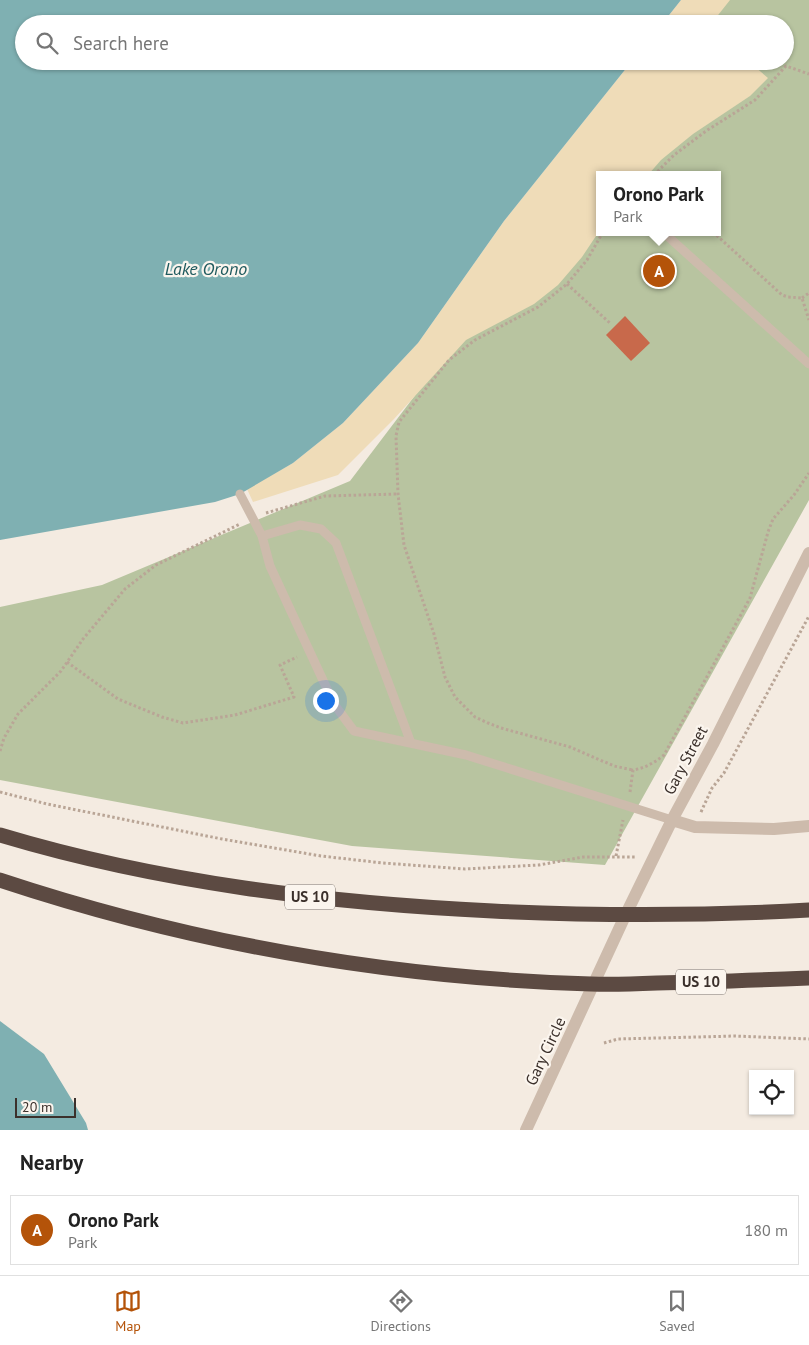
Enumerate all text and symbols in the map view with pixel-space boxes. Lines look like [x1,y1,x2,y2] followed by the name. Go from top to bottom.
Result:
[15,15,794,70] search box
[33,29,61,57] icon: search
[73,31,169,55] text: Search here
[596,171,721,236] popup
[613,182,704,206] text: Orono Park
[613,206,643,226] text: Park
[643,252,675,290] pin: A
[165,257,247,280] water label: Lake Orono
[313,688,339,714] your location
[659,722,712,798] street label: Gary Street
[285,884,335,910] road number: US 10
[676,970,726,994] road number: US 10
[520,1014,570,1088] street label: Gary Circle
[749,1070,794,1115] map controls
[749,1070,794,1115] button: locate
[15,1095,76,1118] scale bar
[22,1098,52,1116] text: 20 m
[20,1149,83,1176] text: Nearby
[68,1208,159,1232] text: Orono Park
[32,1220,42,1240] text: A
[745,1220,788,1240] text: 180 m
[68,1232,97,1252] text: Park
[114,1287,142,1335] tab: Map
[370,1287,431,1335] tab: Directions
[659,1287,695,1335] tab: Saved

